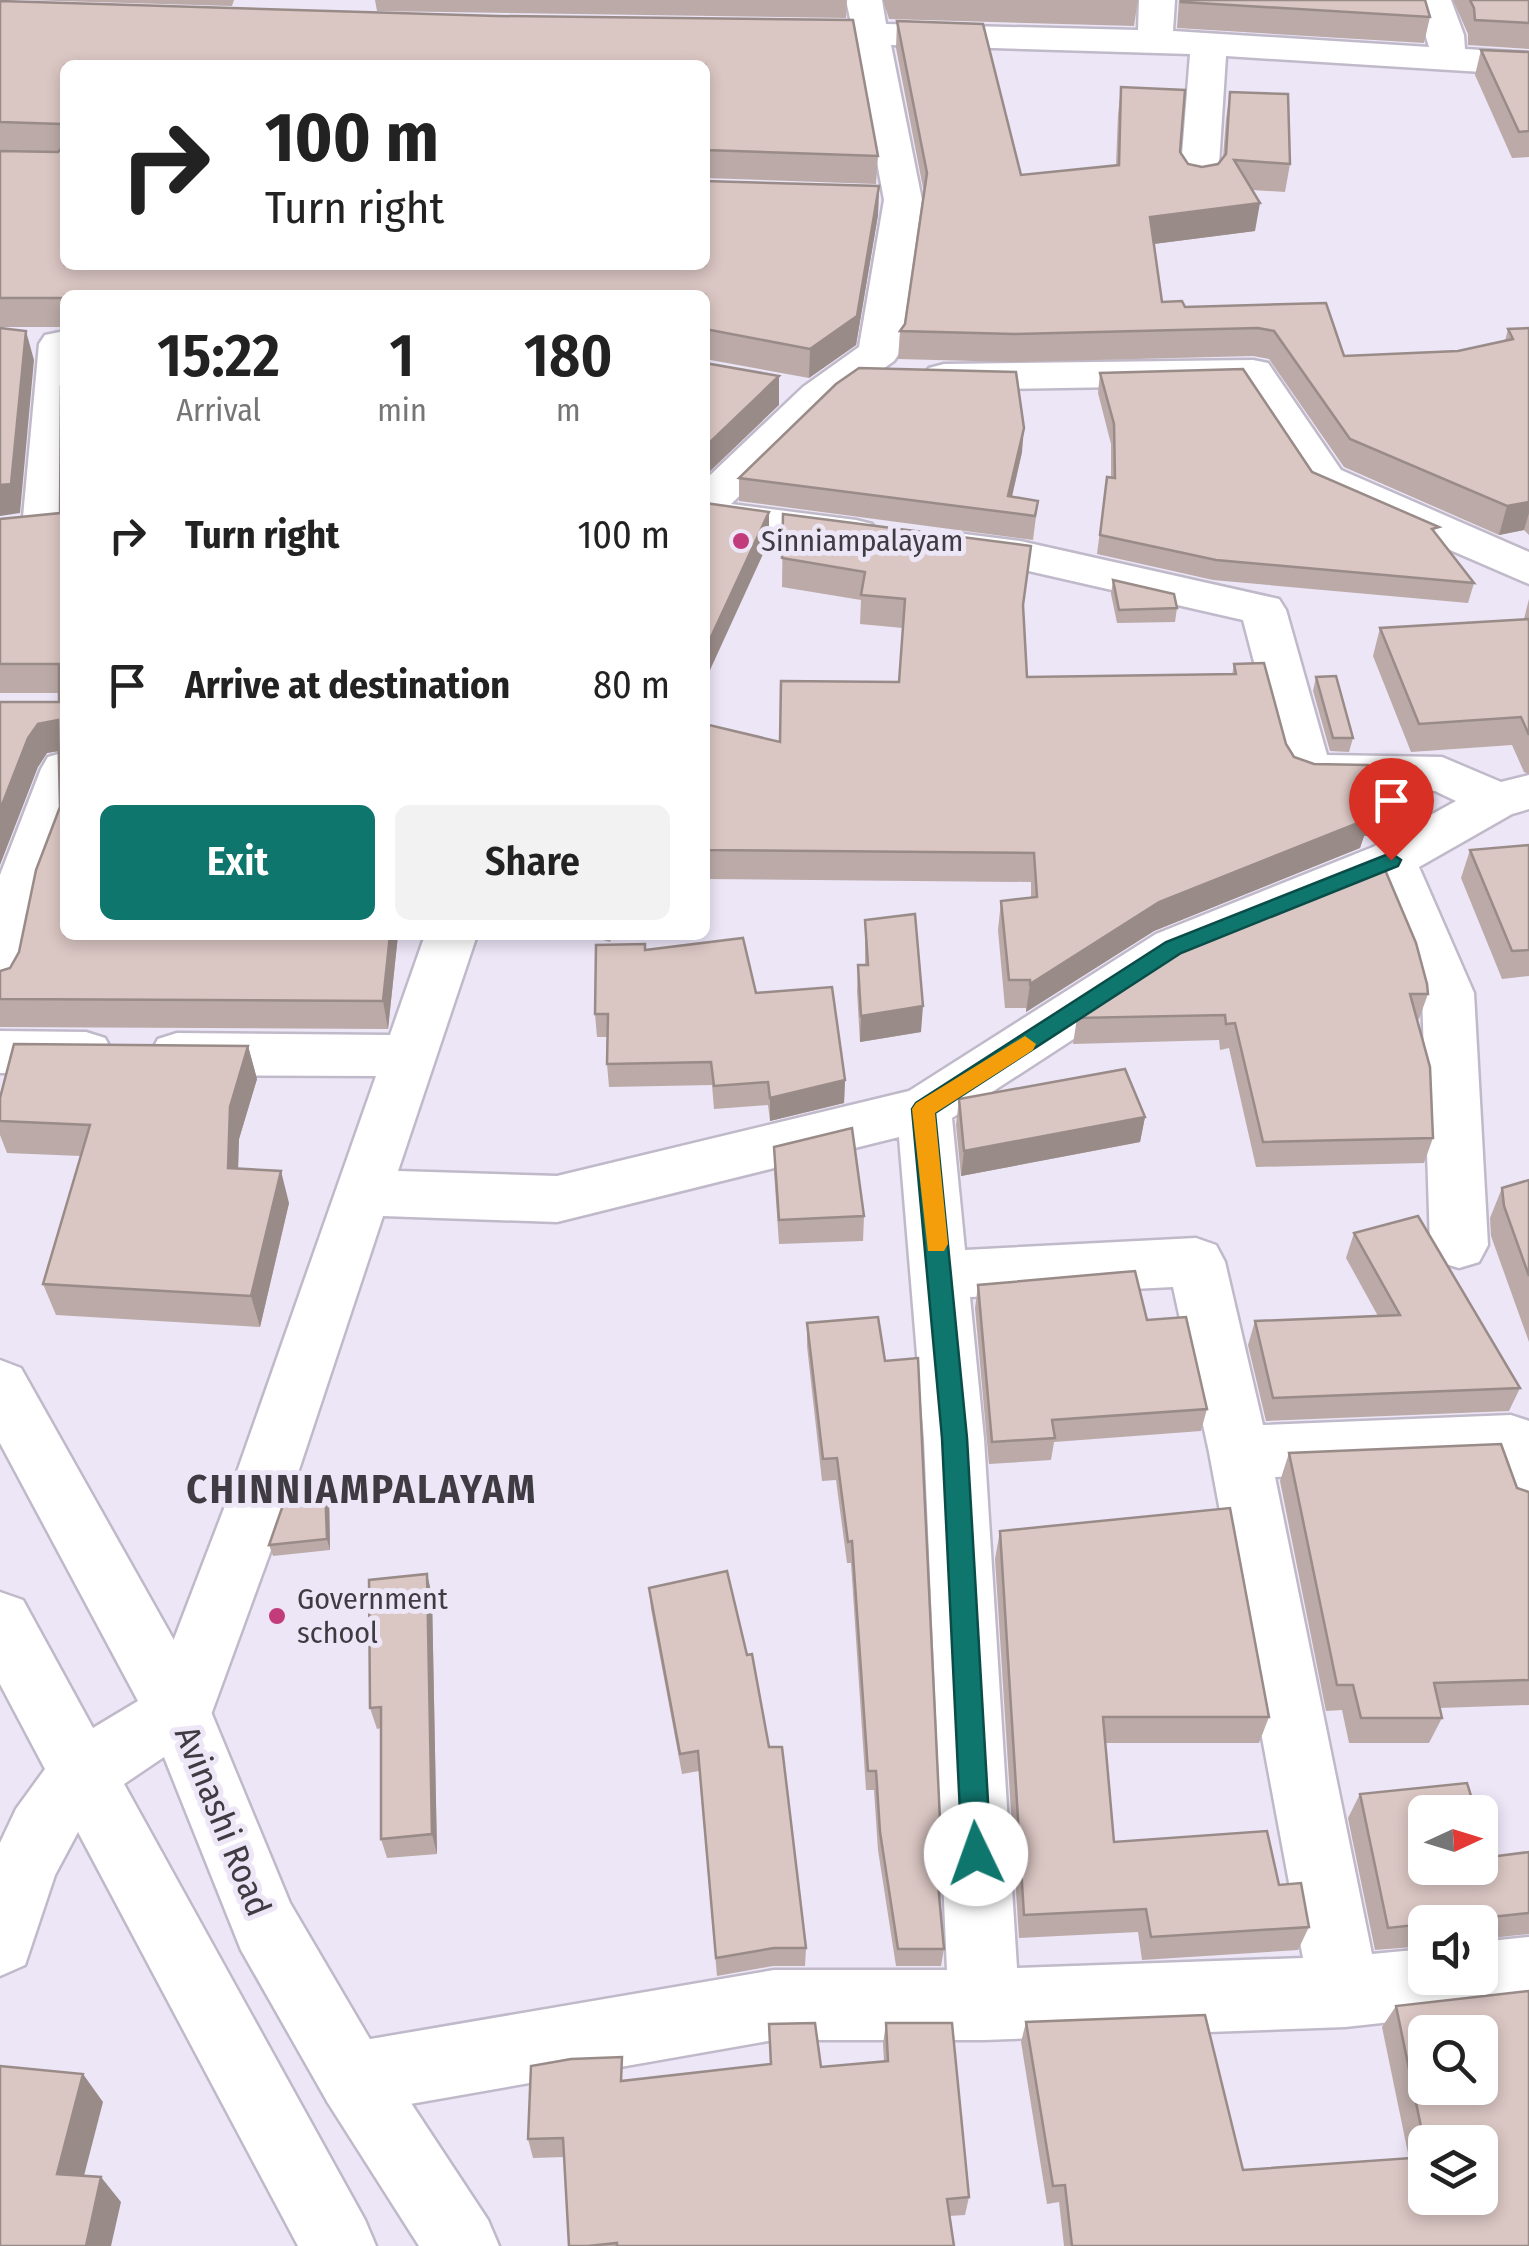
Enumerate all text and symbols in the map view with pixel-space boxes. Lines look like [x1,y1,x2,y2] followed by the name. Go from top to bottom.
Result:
[265,96,439,180] text: 100 m
[100,100,230,230] icon: right
[265,181,444,235] text: Turn right
[157,320,280,392] text: 15:22
[390,320,414,392] text: 1
[524,320,613,392] text: 180
[176,391,261,429] text: Arrival
[377,391,427,429] text: min
[556,391,581,429] text: m
[100,508,155,563] icon: right
[185,512,339,558] text: Turn right
[577,512,670,558] text: 100 m
[761,523,963,559] place label: Sinniampalayam
[730,530,752,552] marker: Sinniampalayam
[100,658,155,713] icon: arrive
[185,662,510,708] text: Arrive at destination
[593,662,670,708] text: 80 m
[1349,758,1434,861] pin
[1364,773,1419,828] icon: arrive
[100,805,375,920] button: Exit
[395,805,670,920] button: Share
[186,1466,538,1514] district label: CHINNIAMPALAYAM
[297,1581,448,1651] place label: Government school
[266,1605,288,1627] marker: Government school
[166,1720,280,1922] street label: Avinashi Road
[1408,1795,1498,1885] north arrow
[1408,1795,1498,2215] map controls
[924,1802,1028,1906] position arrow
[1408,1905,1498,1995] button: sound
[1408,2015,1498,2105] button: search
[1408,2125,1498,2215] button: layers

